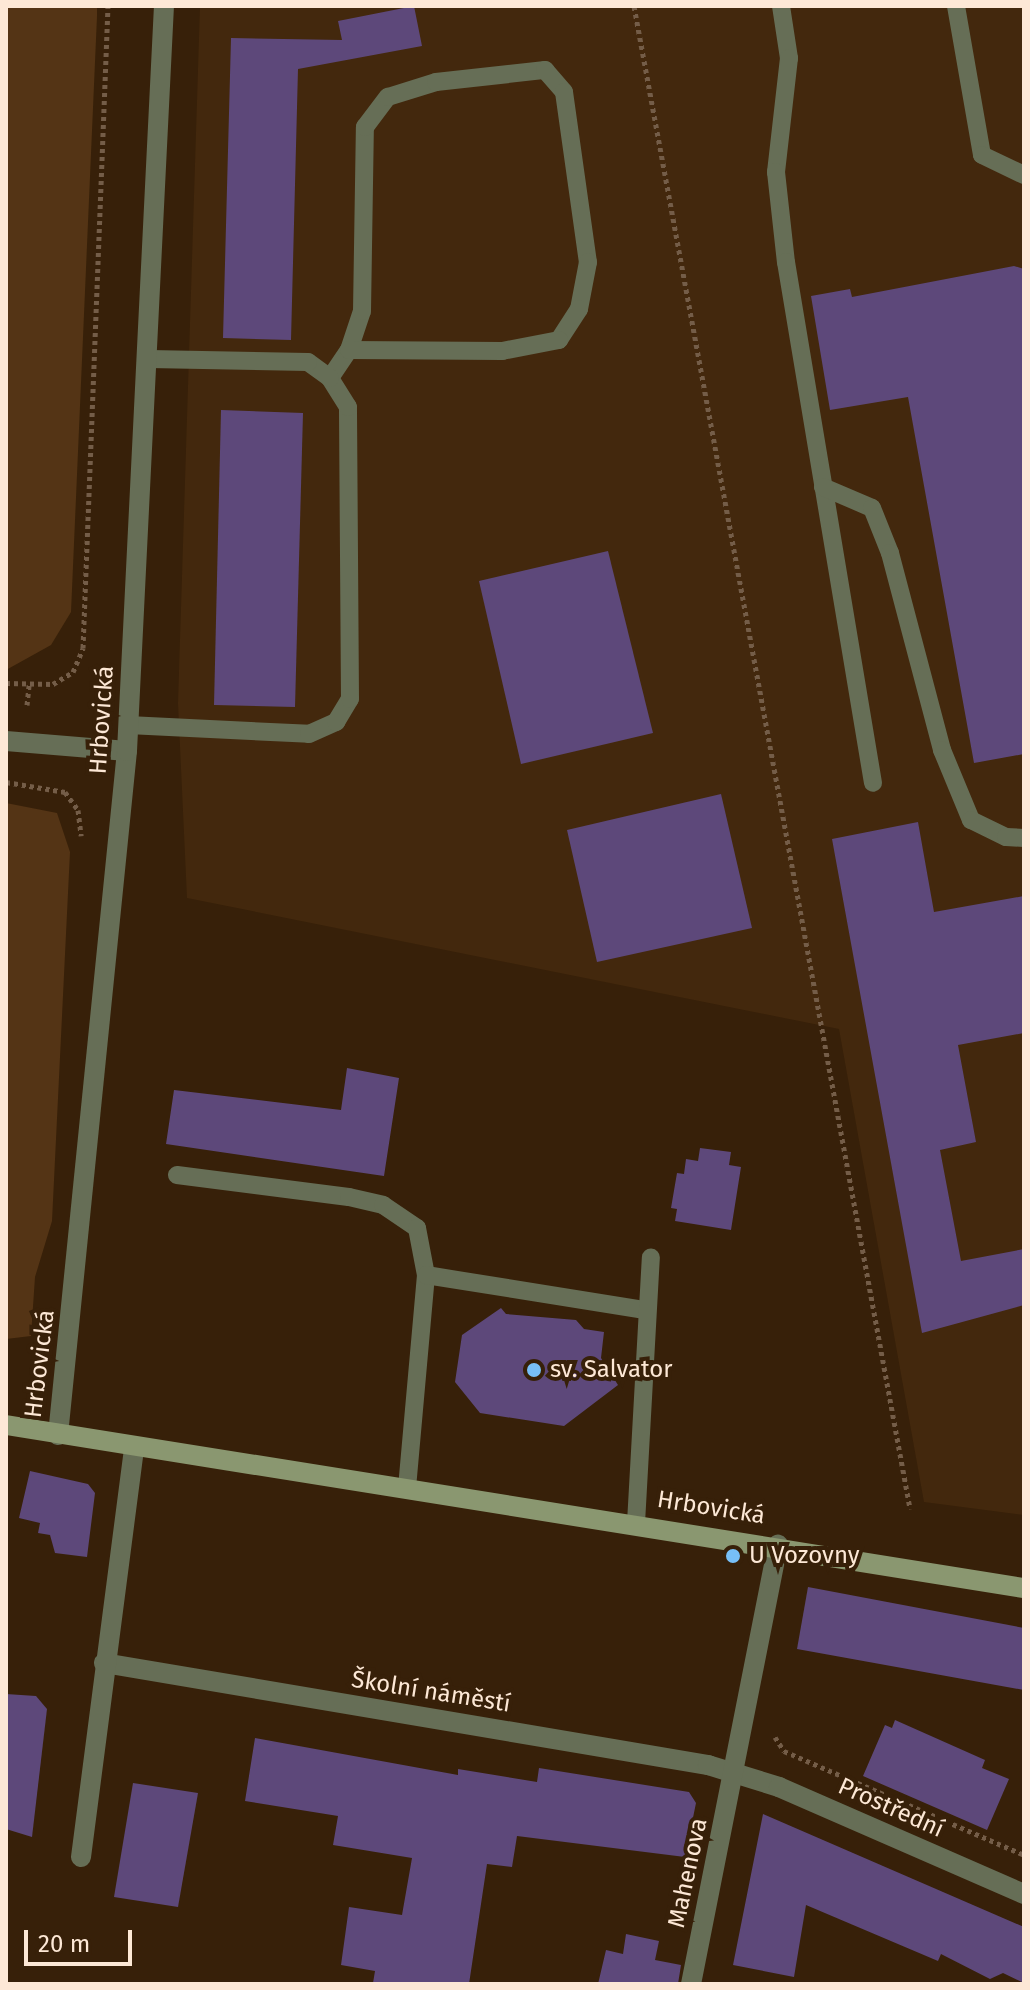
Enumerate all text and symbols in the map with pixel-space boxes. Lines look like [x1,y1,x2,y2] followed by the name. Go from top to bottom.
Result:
[84,665,120,775] street label: Hrbovická
[19,1308,61,1420] street label: Hrbovická
[550,1356,673,1384] place label: sv. Salvator
[525,1361,543,1379] marker: sv. Salvator
[655,1485,767,1531] street label: Hrbovická
[749,1542,860,1570] place label: U Vozovny
[724,1547,742,1565] marker: U Vozovny
[349,1665,513,1719] street label: Školní náměstí
[834,1772,948,1844] street label: Prostřední
[662,1816,714,1930] street label: Mahenova
[28,1914,136,1964] scale bar
[38,1930,90,1958] text: 20 m

